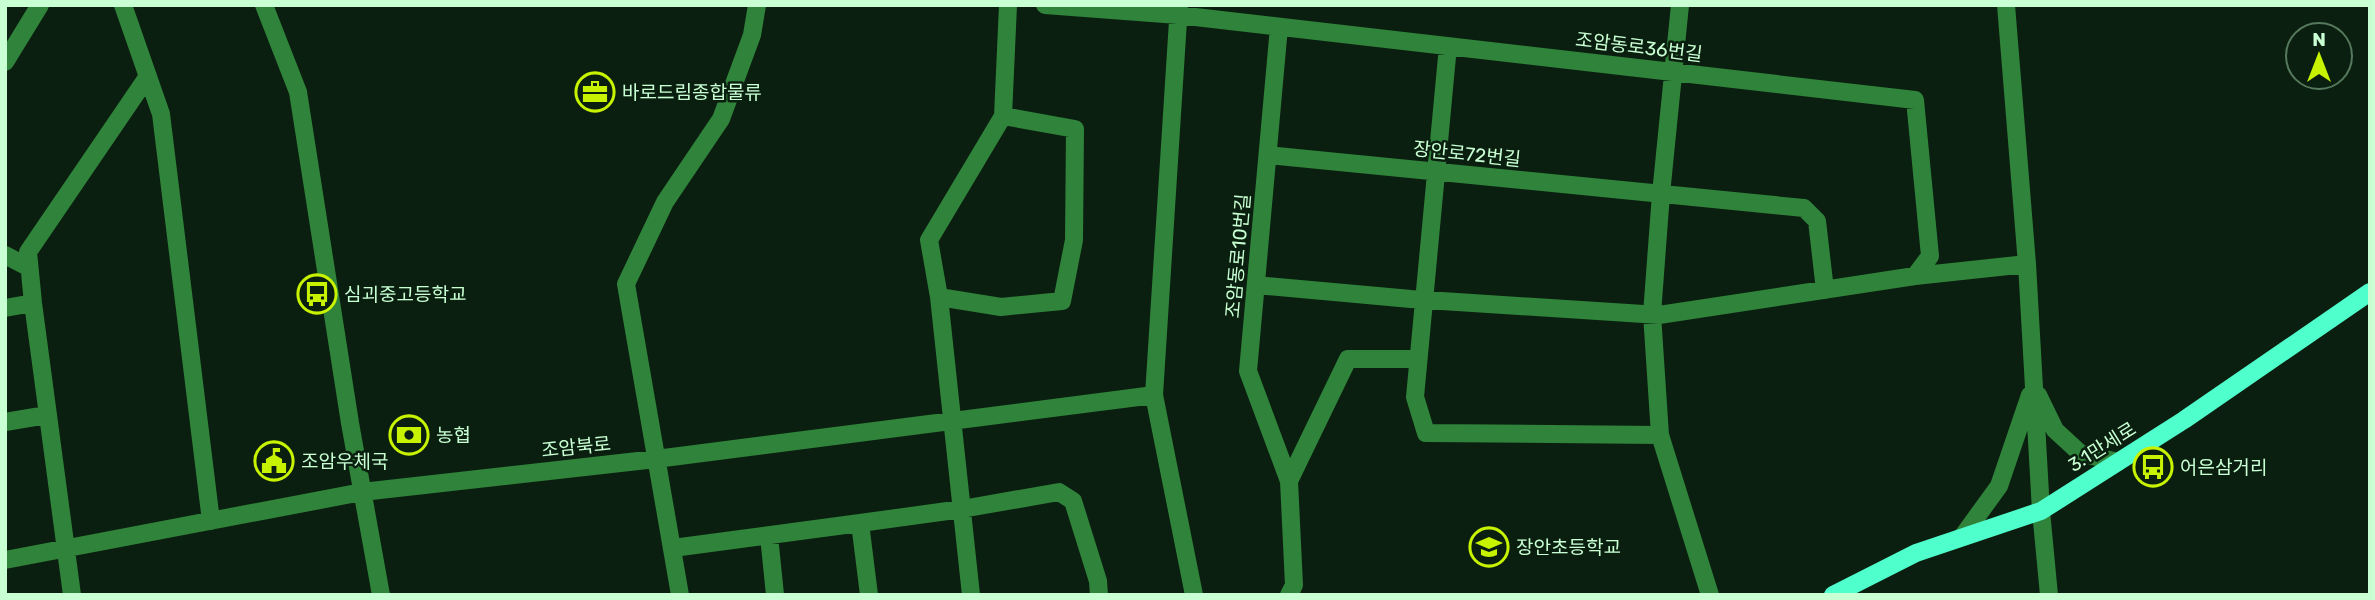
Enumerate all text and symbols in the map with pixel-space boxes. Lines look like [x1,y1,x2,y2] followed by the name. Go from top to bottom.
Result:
[2284,21,2354,91] north arrow
[1574,28,1704,66] street label: 조암동로36번길
[2312,28,2326,51] text: N
[574,71,616,113] office icon: 바로드림종합물류
[622,81,762,104] place label: 바로드림종합물류
[1412,137,1522,171] street label: 장안로72번길
[1221,193,1255,319] street label: 조암동로10번길
[296,273,338,315] bus stop icon: 심괴중고등학교
[344,283,466,306] place label: 심괴중고등학교
[388,414,430,456] bank icon: 농협
[2064,417,2140,477] street label: 3.1만세로
[436,424,471,447] place label: 농협
[540,432,612,462] street label: 조암북로
[253,440,295,482] public building icon: 조암우체국
[2132,446,2174,488] bus stop icon: 어은삼거리
[301,450,388,473] place label: 조암우체국
[2180,456,2267,479] place label: 어은삼거리
[1468,526,1510,568] school or university icon: 장안초등학교
[1516,536,1621,559] place label: 장안초등학교

